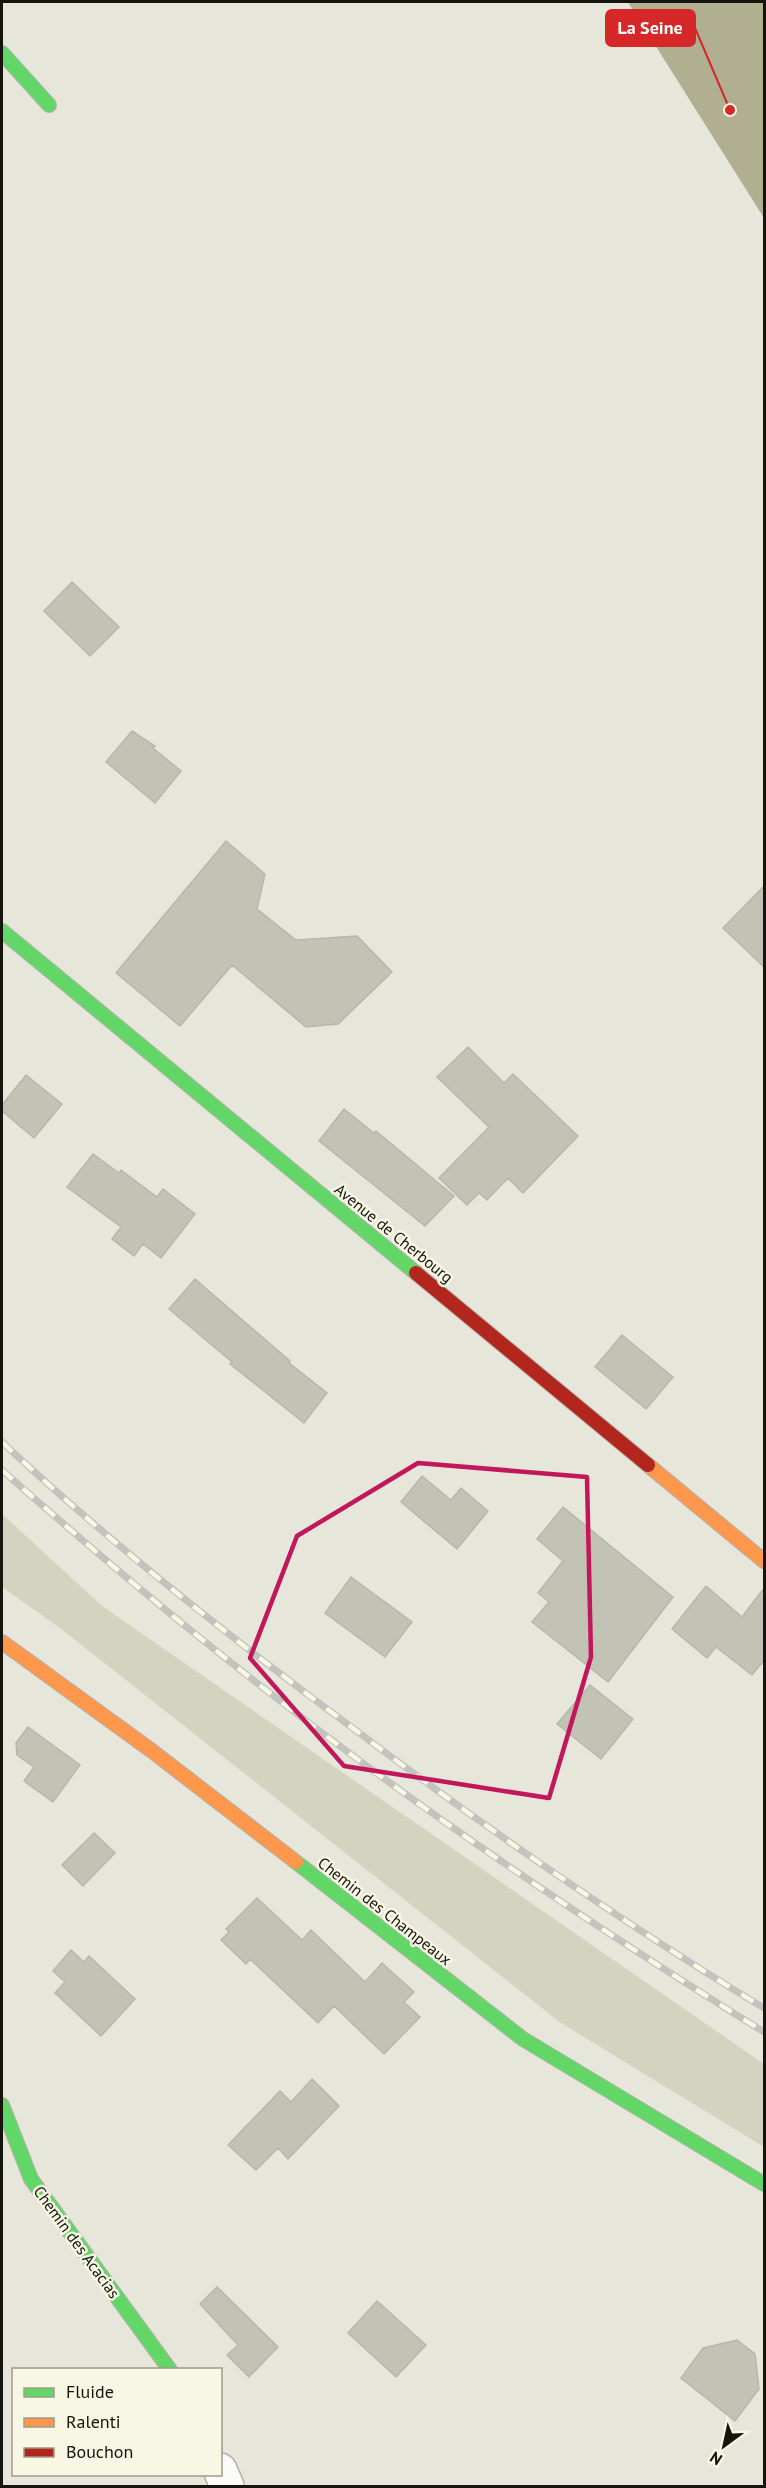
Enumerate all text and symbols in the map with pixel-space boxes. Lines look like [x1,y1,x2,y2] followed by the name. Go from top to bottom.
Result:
[606,10,695,46] callout: La Seine
[617,16,683,39] text: La Seine
[331,1179,457,1287] street label: Avenue de Cherbourg
[314,1852,456,1970] street label: Chemin des Champeaux
[30,2182,125,2302] street label: Chemin des Acacias
[12,2368,222,2476] legend
[66,2380,114,2403] text: Fluide
[66,2410,121,2433] text: Ralenti
[694,2416,754,2476] north arrow
[66,2440,133,2463] text: Bouchon
[706,2447,726,2470] text: N

